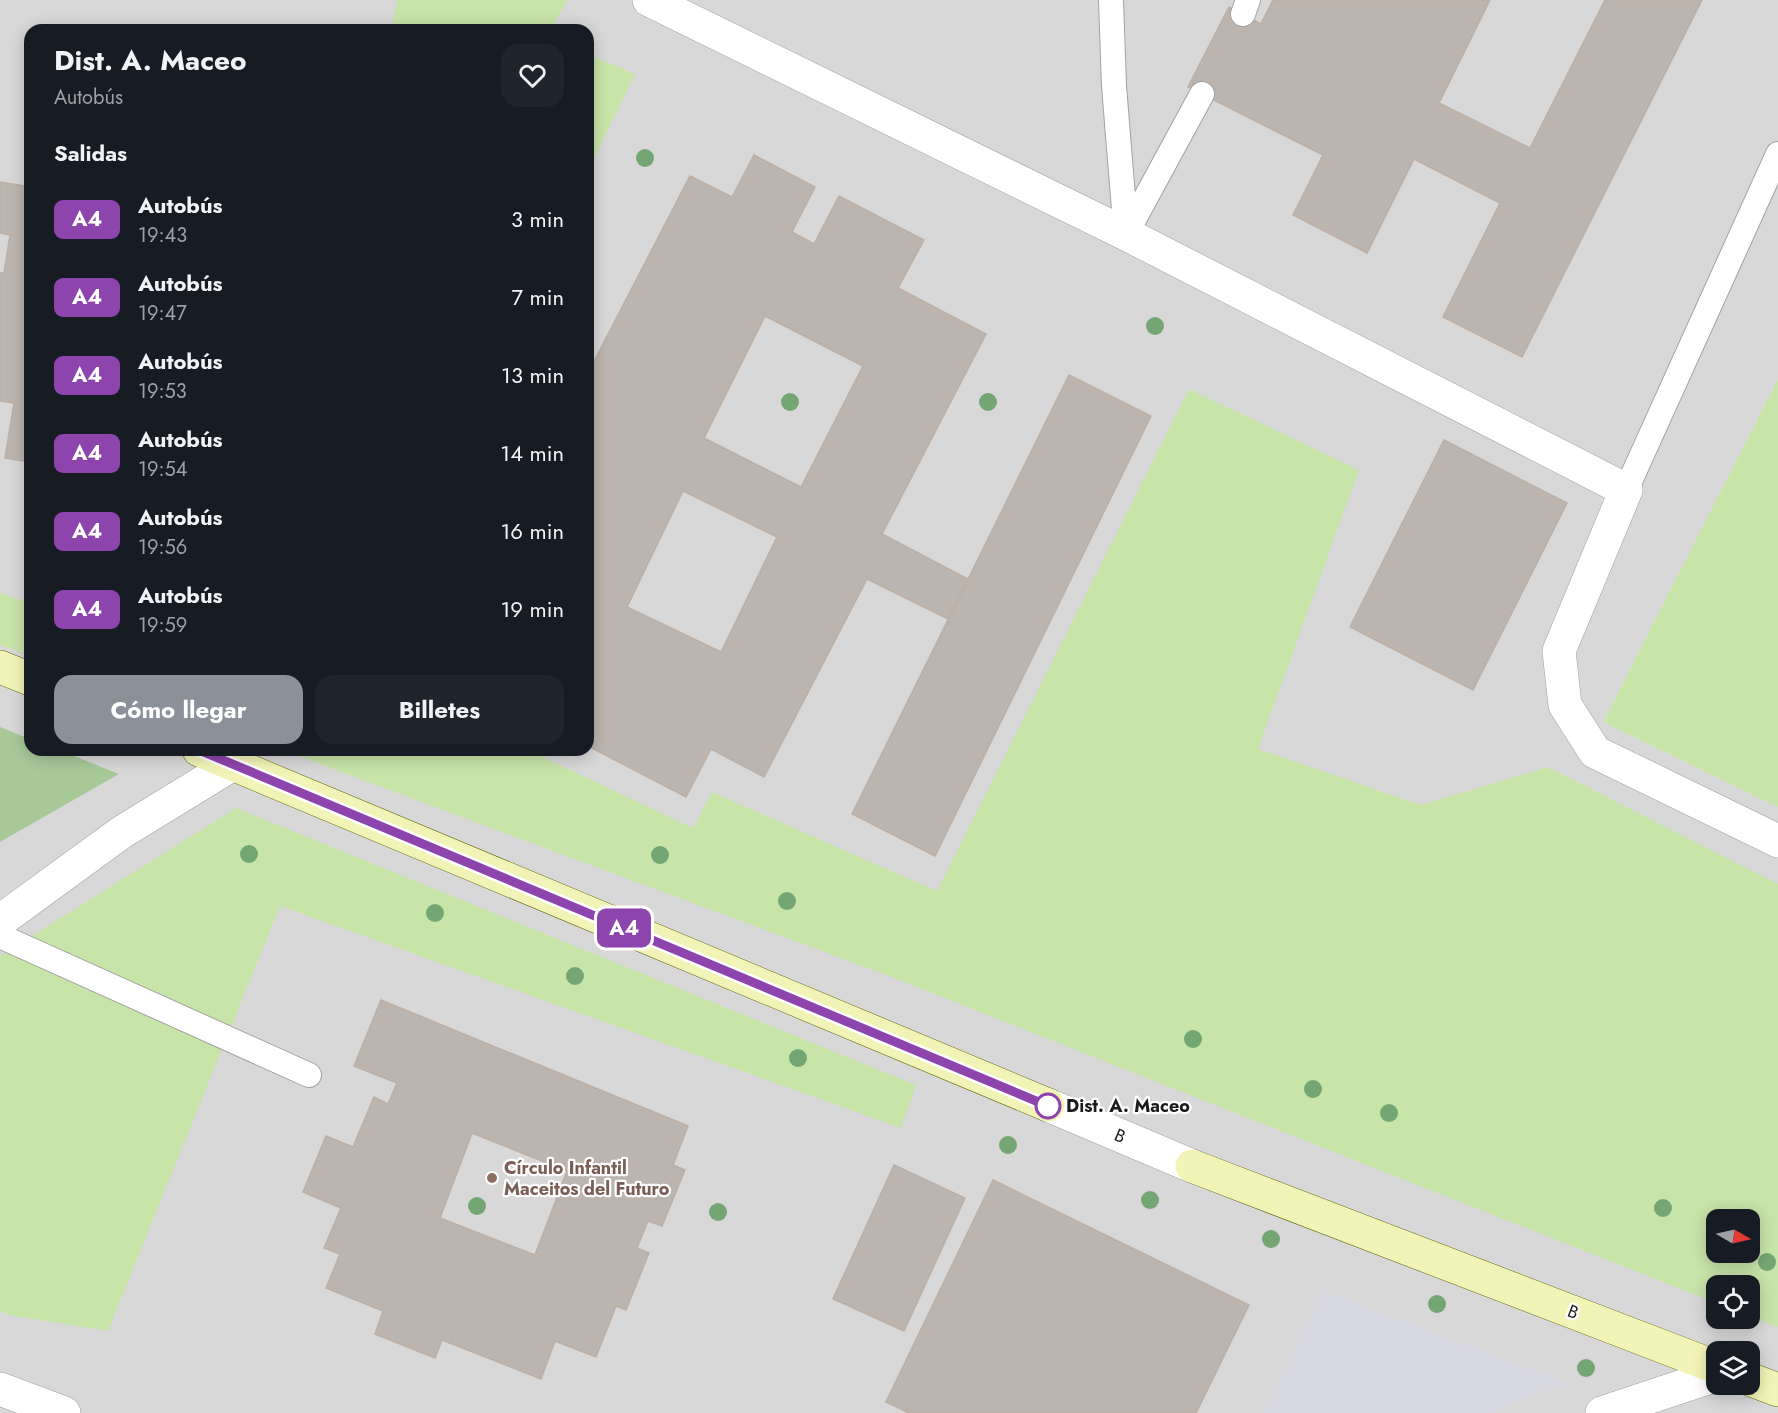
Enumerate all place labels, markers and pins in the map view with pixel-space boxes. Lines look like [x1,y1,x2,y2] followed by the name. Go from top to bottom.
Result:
[1035,1093,1061,1119] marker: Dist. A. Maceo
[1066,1093,1190,1119] place label: Dist. A. Maceo
[504,1155,670,1202] place label: Círculo Infantil Maceitos del Futuro
[485,1171,499,1185] marker: Círculo Infantil Maceitos del Futuro

